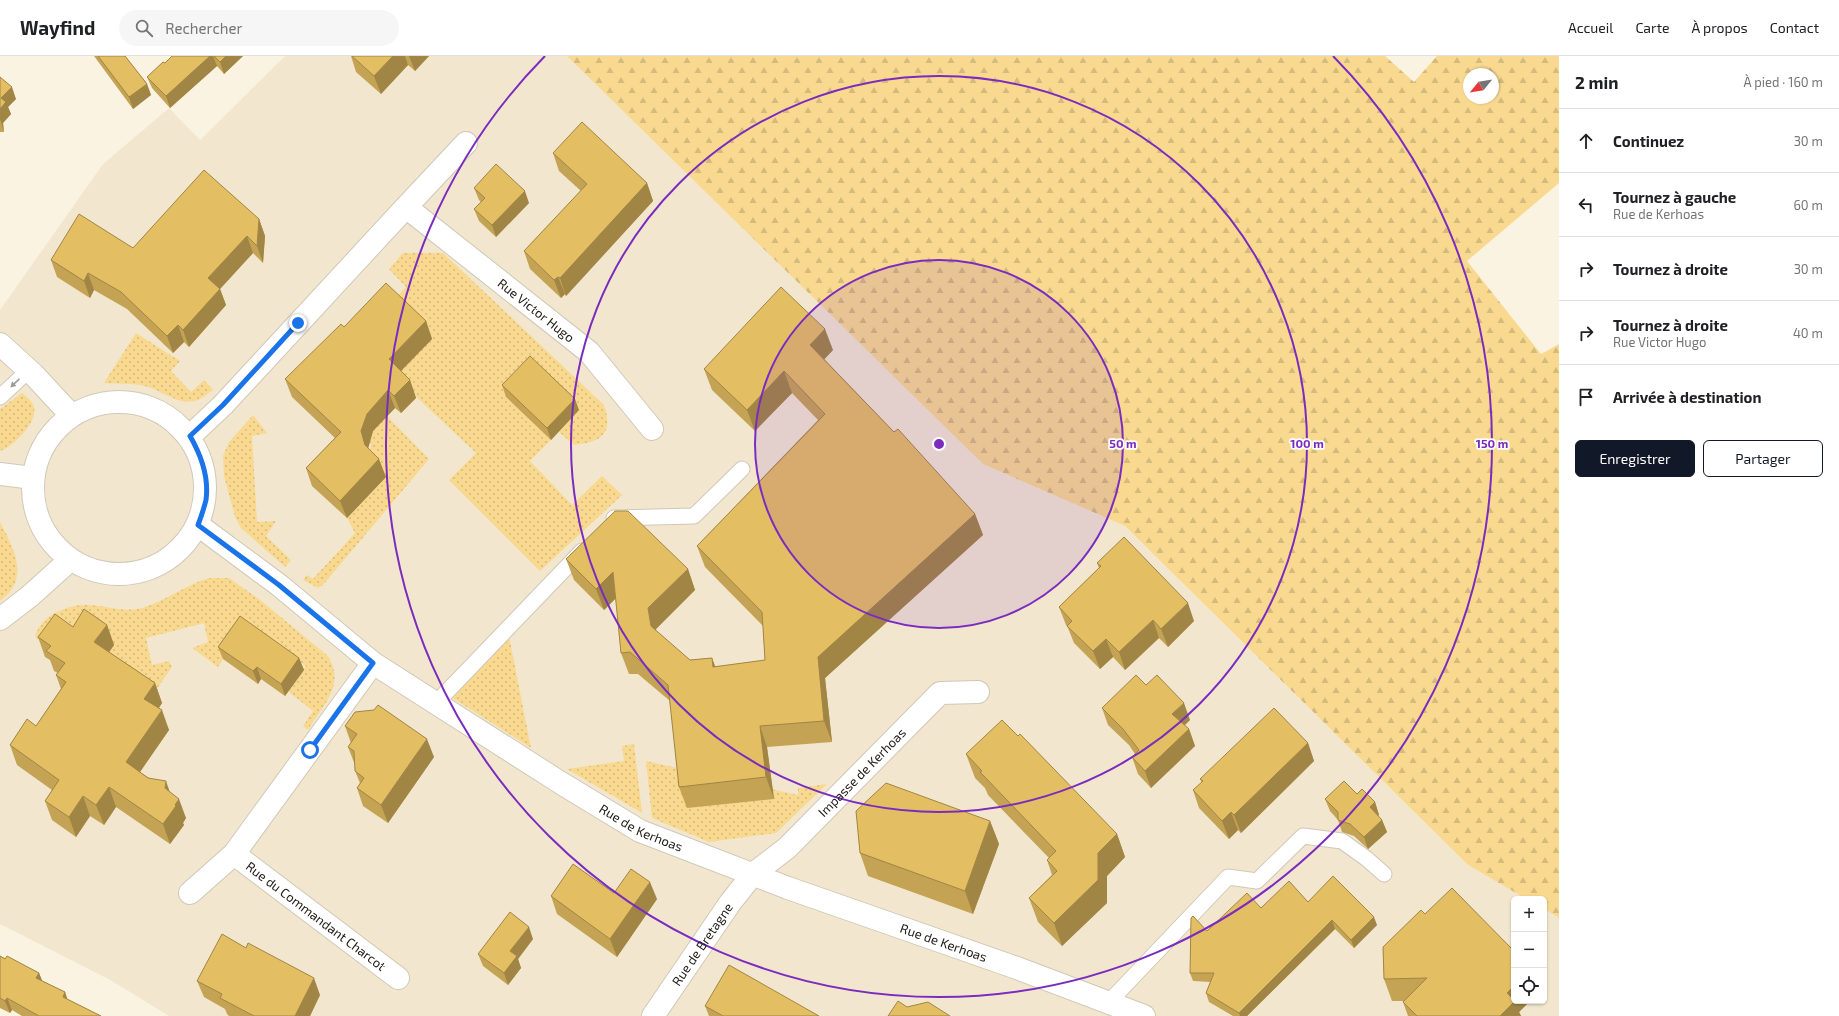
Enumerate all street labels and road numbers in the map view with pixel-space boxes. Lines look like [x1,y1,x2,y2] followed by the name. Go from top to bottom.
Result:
[495,275,578,345] street label: Rue Victor Hugo
[815,725,909,820] street label: Impasse de Kerhoas
[597,800,685,855] street label: Rue de Kerhoas
[243,858,389,974] street label: Rue du Commandant Charcot
[668,900,736,989] street label: Rue de Bretagne
[898,920,989,965] street label: Rue de Kerhoas

